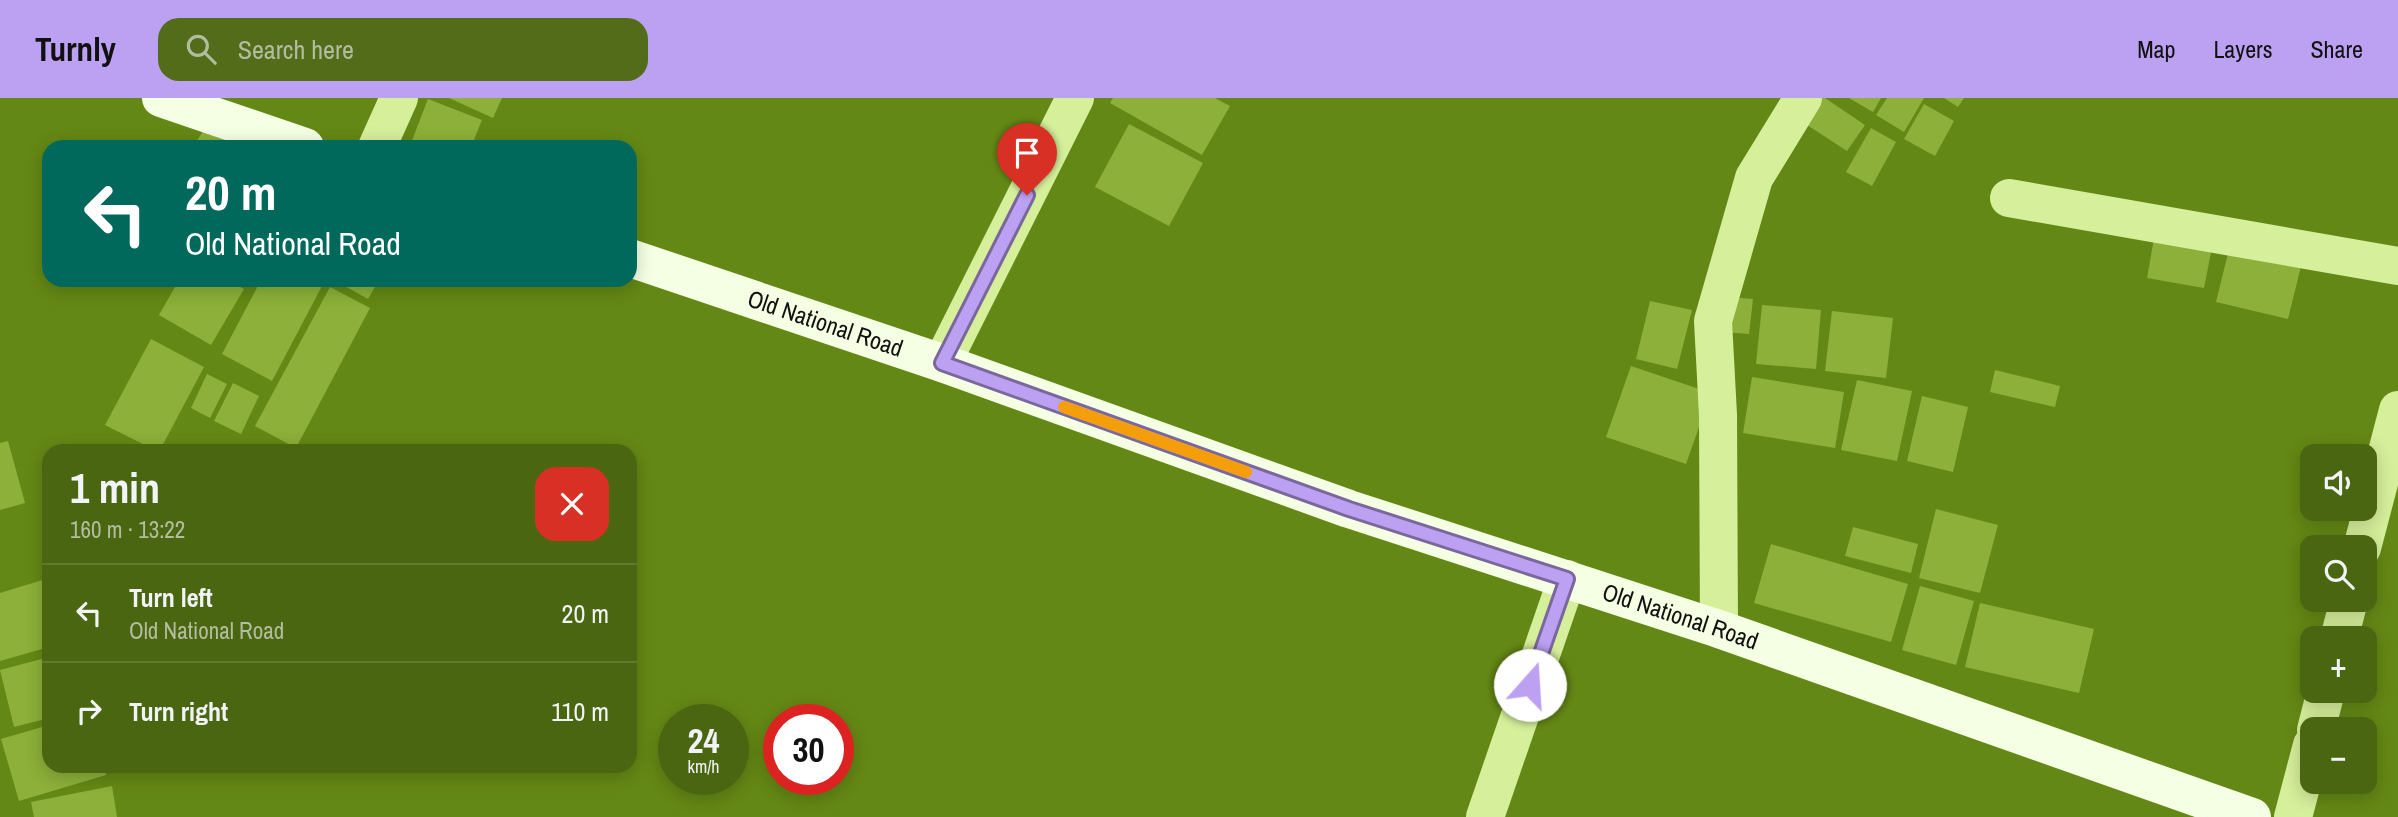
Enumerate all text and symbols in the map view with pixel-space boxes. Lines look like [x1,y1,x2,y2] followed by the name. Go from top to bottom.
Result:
[158,18,648,81] search box
[35,27,116,71] text: Turnly
[182,30,220,68] icon: search
[238,32,354,67] text: Search here
[2137,33,2175,65] text: Map
[2213,33,2272,65] text: Layers
[2310,33,2363,65] text: Share
[997,123,1057,195] pin
[1008,134,1046,172] icon: arrive
[185,159,277,225] text: 20 m
[70,168,161,259] icon: left
[185,222,401,265] text: Old National Road
[744,282,907,364] street label: Old National Road
[2300,444,2377,794] map controls
[2300,444,2377,521] button: sound
[70,460,160,516] text: 1 min
[535,467,609,541] button: close
[70,514,185,545] text: 160 m · 13:22
[2300,535,2377,612] button: search
[1599,575,1763,657] street label: Old National Road
[129,580,213,615] text: Turn left
[70,594,108,632] icon: left
[562,596,609,631] text: 20 m
[129,615,284,646] text: Old National Road
[2300,626,2377,703] button: +
[1493,648,1567,722] position arrow
[70,692,108,730] icon: right
[129,694,228,729] text: Turn right
[551,694,609,729] text: 110 m
[763,704,854,795] speed limit sign: 30
[688,717,719,764] text: 24
[2300,717,2377,794] button: −
[688,754,720,779] text: km/h

